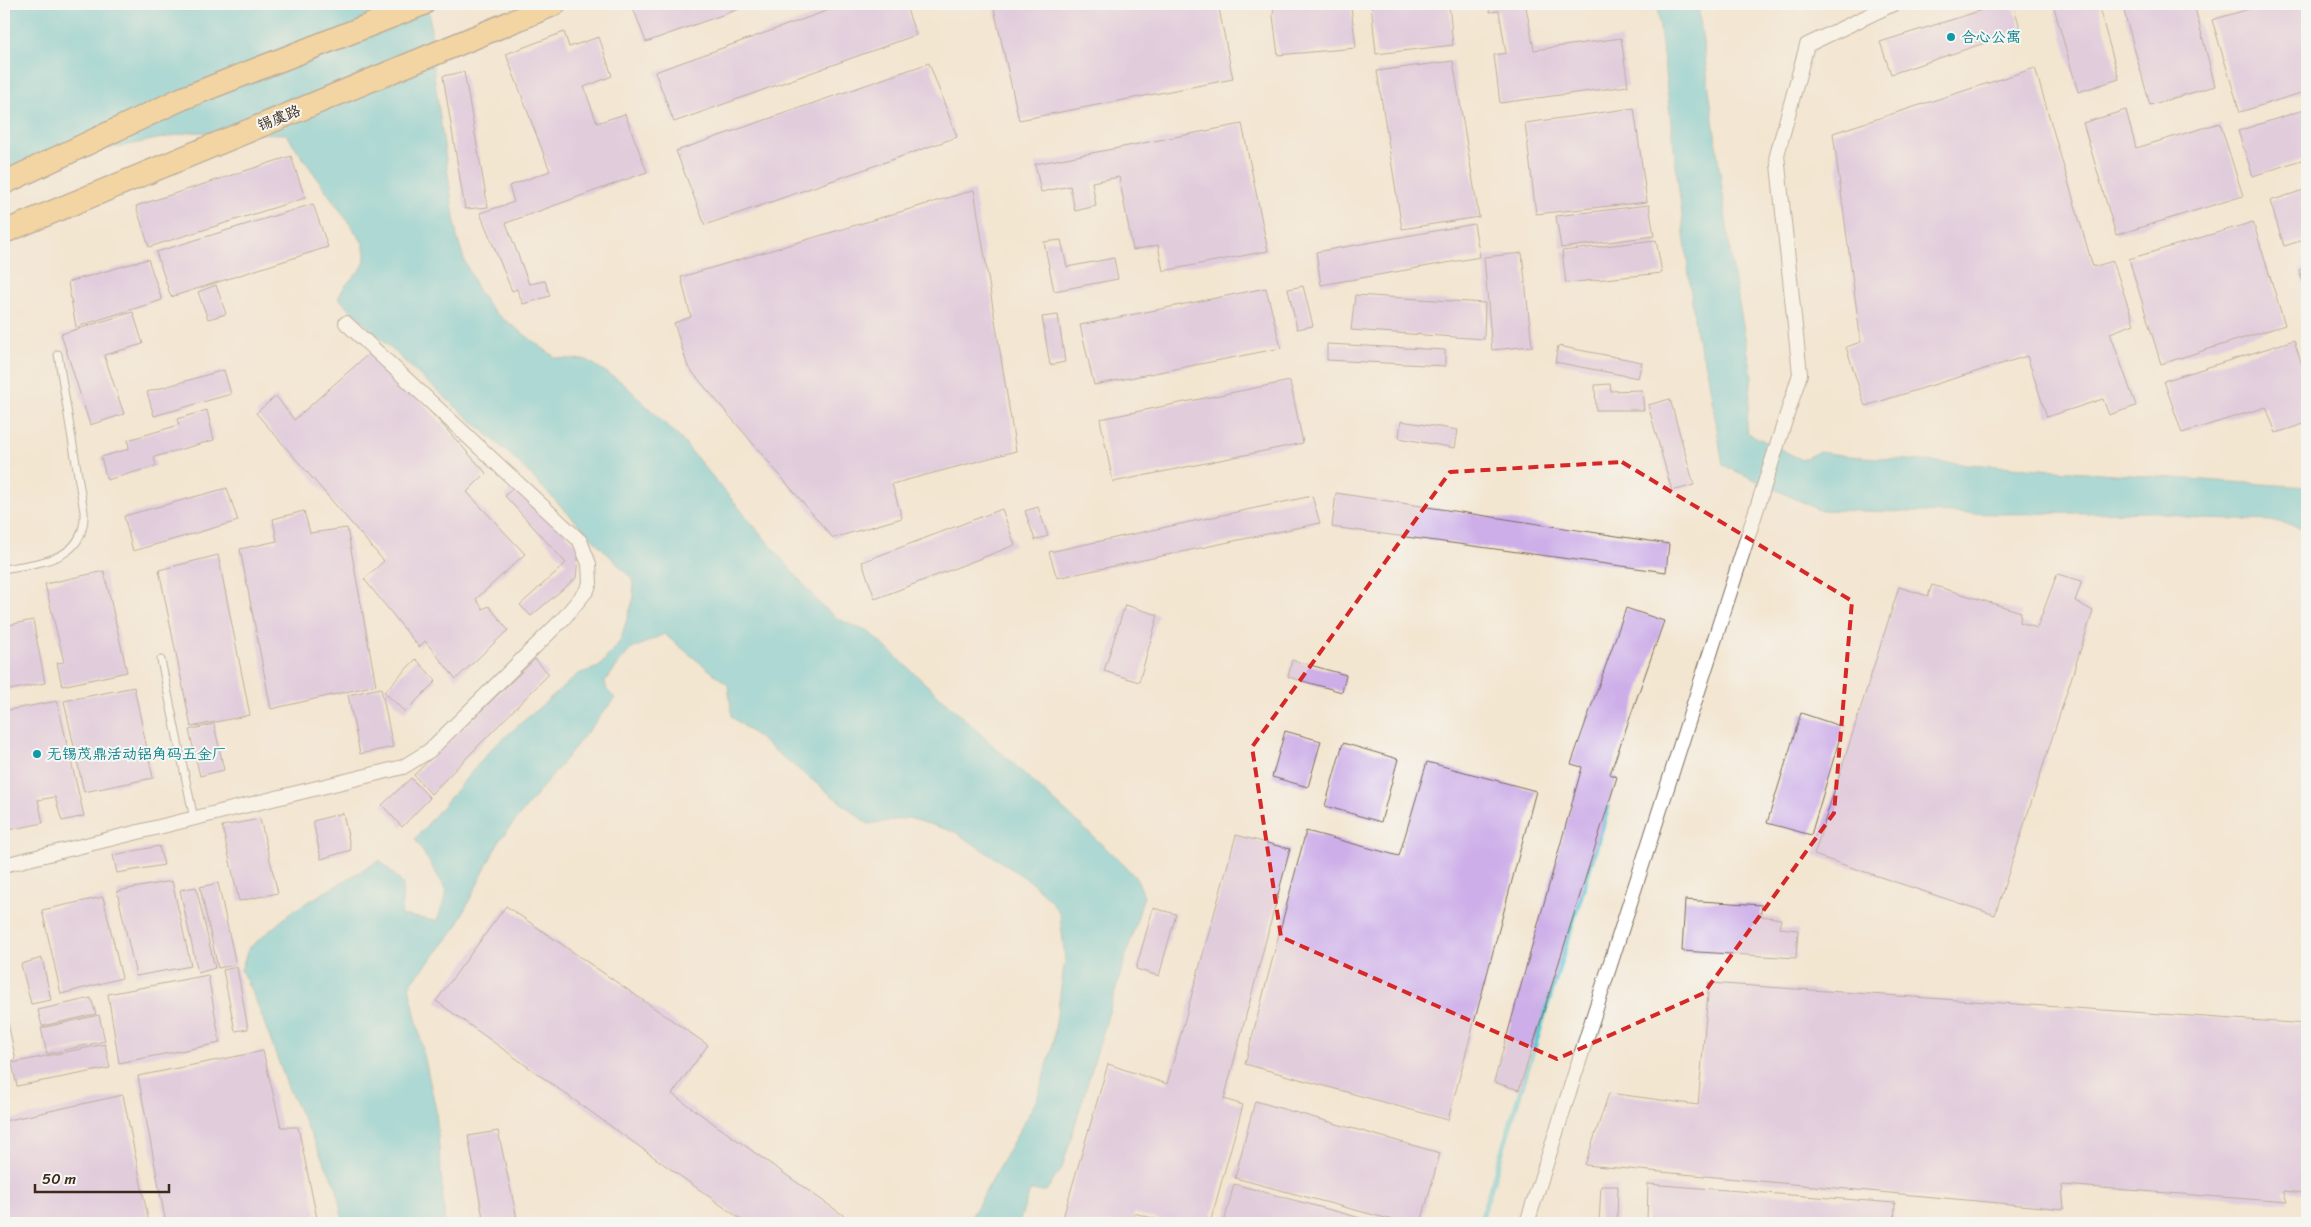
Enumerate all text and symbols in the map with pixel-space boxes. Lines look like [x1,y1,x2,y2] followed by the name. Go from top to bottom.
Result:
[1961,24,2021,50] place label: 合心公寓
[1945,31,1957,43] marker: 合心公寓
[253,98,305,138] street label: 锡虞路
[47,741,227,767] place label: 无锡茂鼎活动铝角码五金厂
[31,748,43,760] marker: 无锡茂鼎活动铝角码五金厂
[35,1162,169,1194] scale bar
[42,1166,77,1192] text: 50 m

